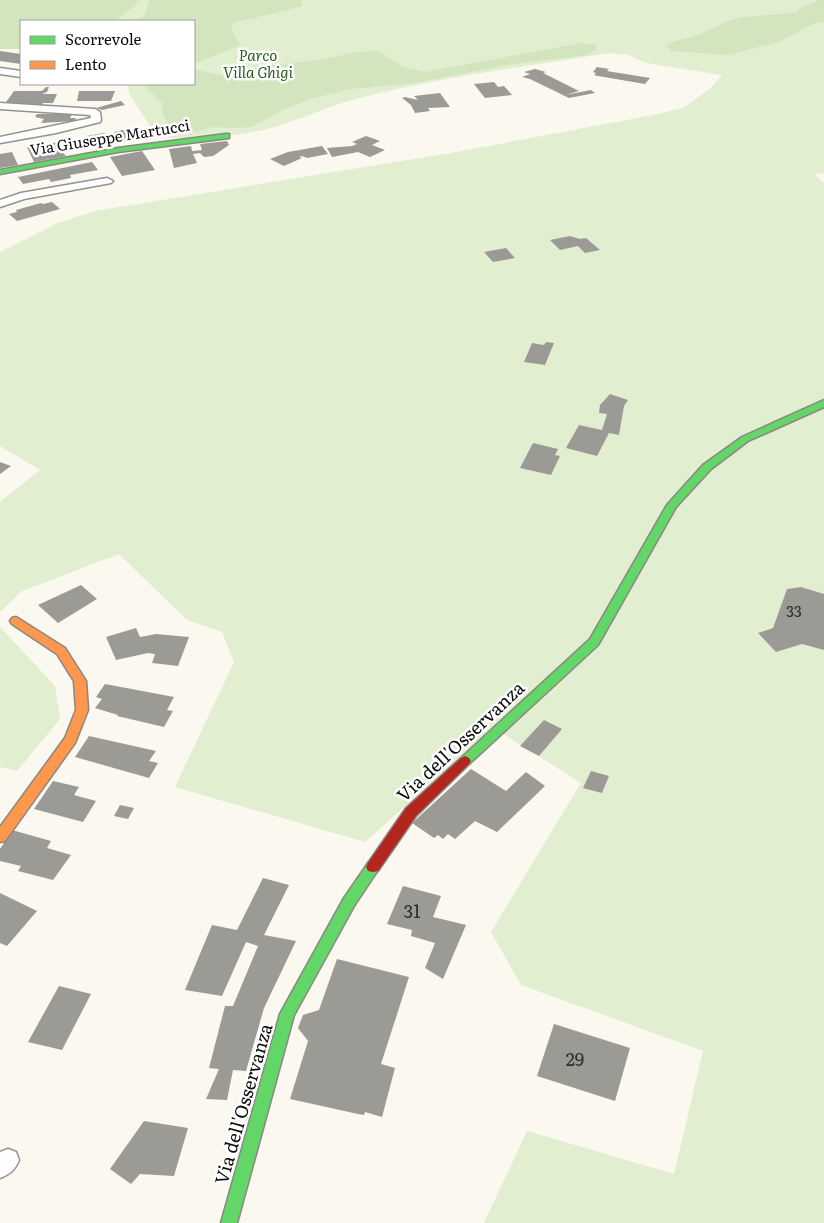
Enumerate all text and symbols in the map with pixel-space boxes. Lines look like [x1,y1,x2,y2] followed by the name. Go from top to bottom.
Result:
[20,20,195,85] legend
[65,27,142,50] text: Scorrevole
[223,43,294,83] park label: Parco Villa Ghigi
[65,52,107,75] text: Lento
[28,113,191,160] street label: Via Giuseppe Martucci
[786,599,802,622] house number: 33
[390,674,530,807] street label: Via dell'Osservanza
[403,897,421,924] house number: 31
[207,1020,279,1187] street label: Via dell'Osservanza
[566,1045,584,1072] house number: 29

